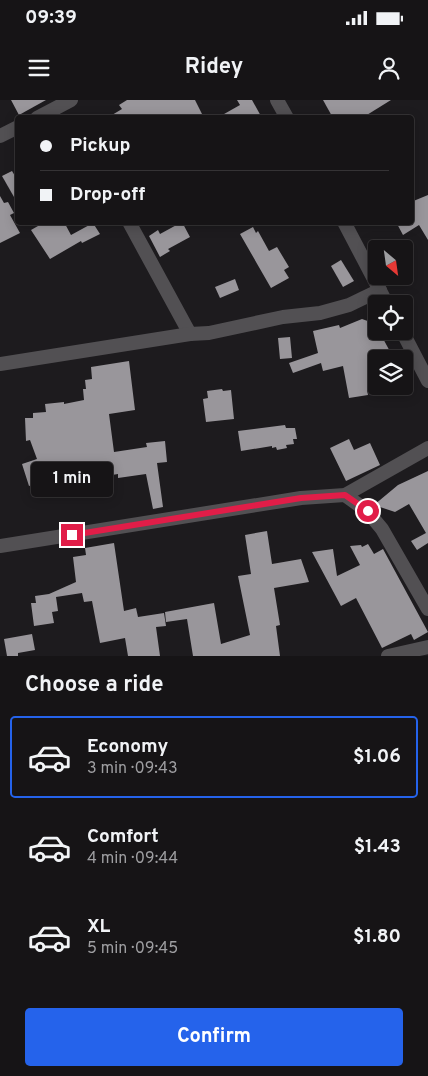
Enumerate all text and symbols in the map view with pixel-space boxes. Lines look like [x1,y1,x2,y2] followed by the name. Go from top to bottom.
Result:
[25,6,77,30] text: 09:39
[25,54,53,82] icon: menu
[185,54,243,81] text: Ridey
[375,54,403,82] icon: person
[70,134,130,158] text: Pickup
[70,183,145,207] text: Drop-off
[368,240,412,285] north arrow
[368,240,413,395] map controls
[368,295,413,340] button: locate
[368,350,413,395] button: layers
[31,462,113,498] callout: 1 min
[53,469,91,489] text: 1 min
[357,500,379,522] route start
[61,524,83,546] route end
[25,672,163,699] text: Choose a ride
[27,735,72,780] icon: car
[87,735,168,759] text: Economy
[353,745,401,769] text: $1.06
[87,759,178,779] text: 3 min · 09:43
[27,825,72,870] icon: car
[87,825,159,849] text: Comfort
[354,835,401,859] text: $1.43
[87,849,178,869] text: 4 min · 09:44
[27,915,72,960] icon: car
[87,915,110,939] text: XL
[353,925,401,949] text: $1.80
[87,939,178,959] text: 5 min · 09:45
[25,1008,403,1066] button: Confirm

